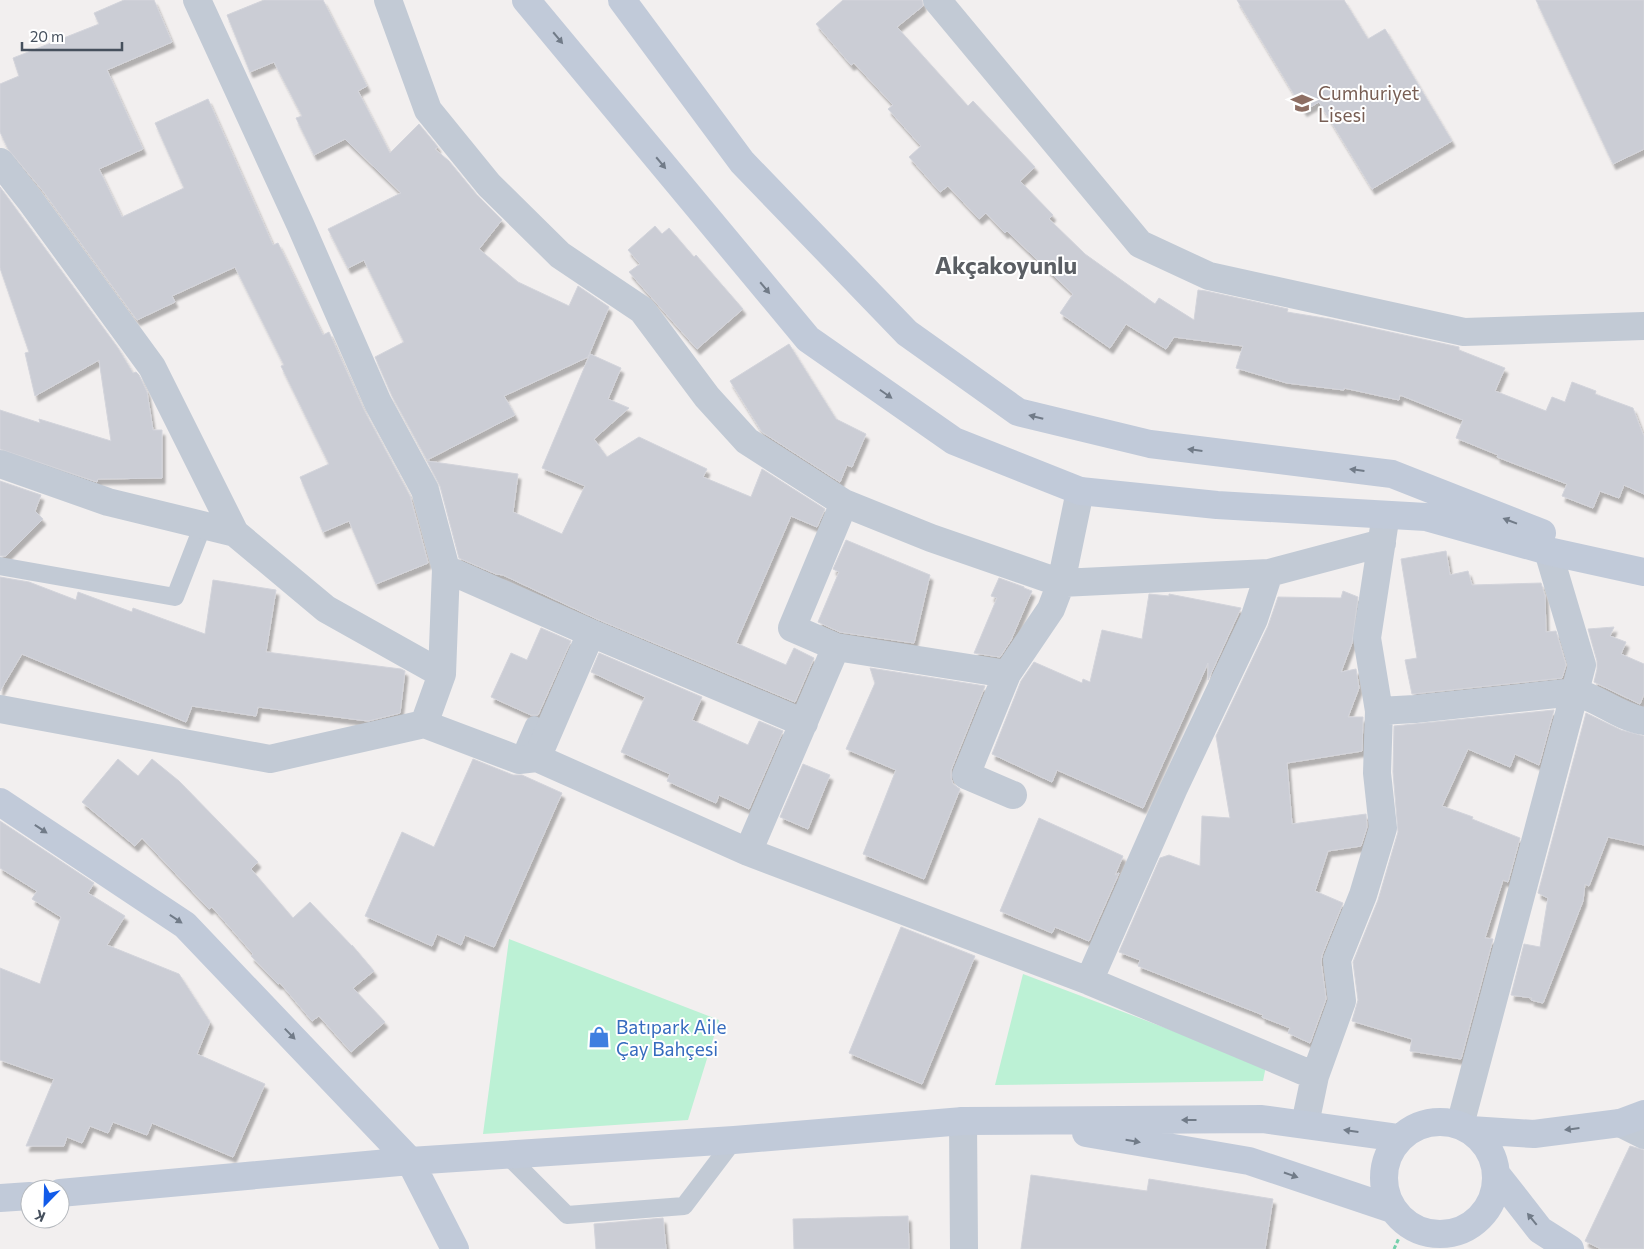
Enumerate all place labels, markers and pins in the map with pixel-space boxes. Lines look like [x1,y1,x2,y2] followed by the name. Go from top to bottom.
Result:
[1318,81,1420,126] place label: Cumhuriyet Lisesi
[1289,90,1315,116] school or university icon: Cumhuriyet Lisesi
[616,1015,726,1060] place label: Batıpark Aile Çay Bahçesi
[586,1024,612,1050] shop icon: Batıpark Aile Çay Bahçesi

